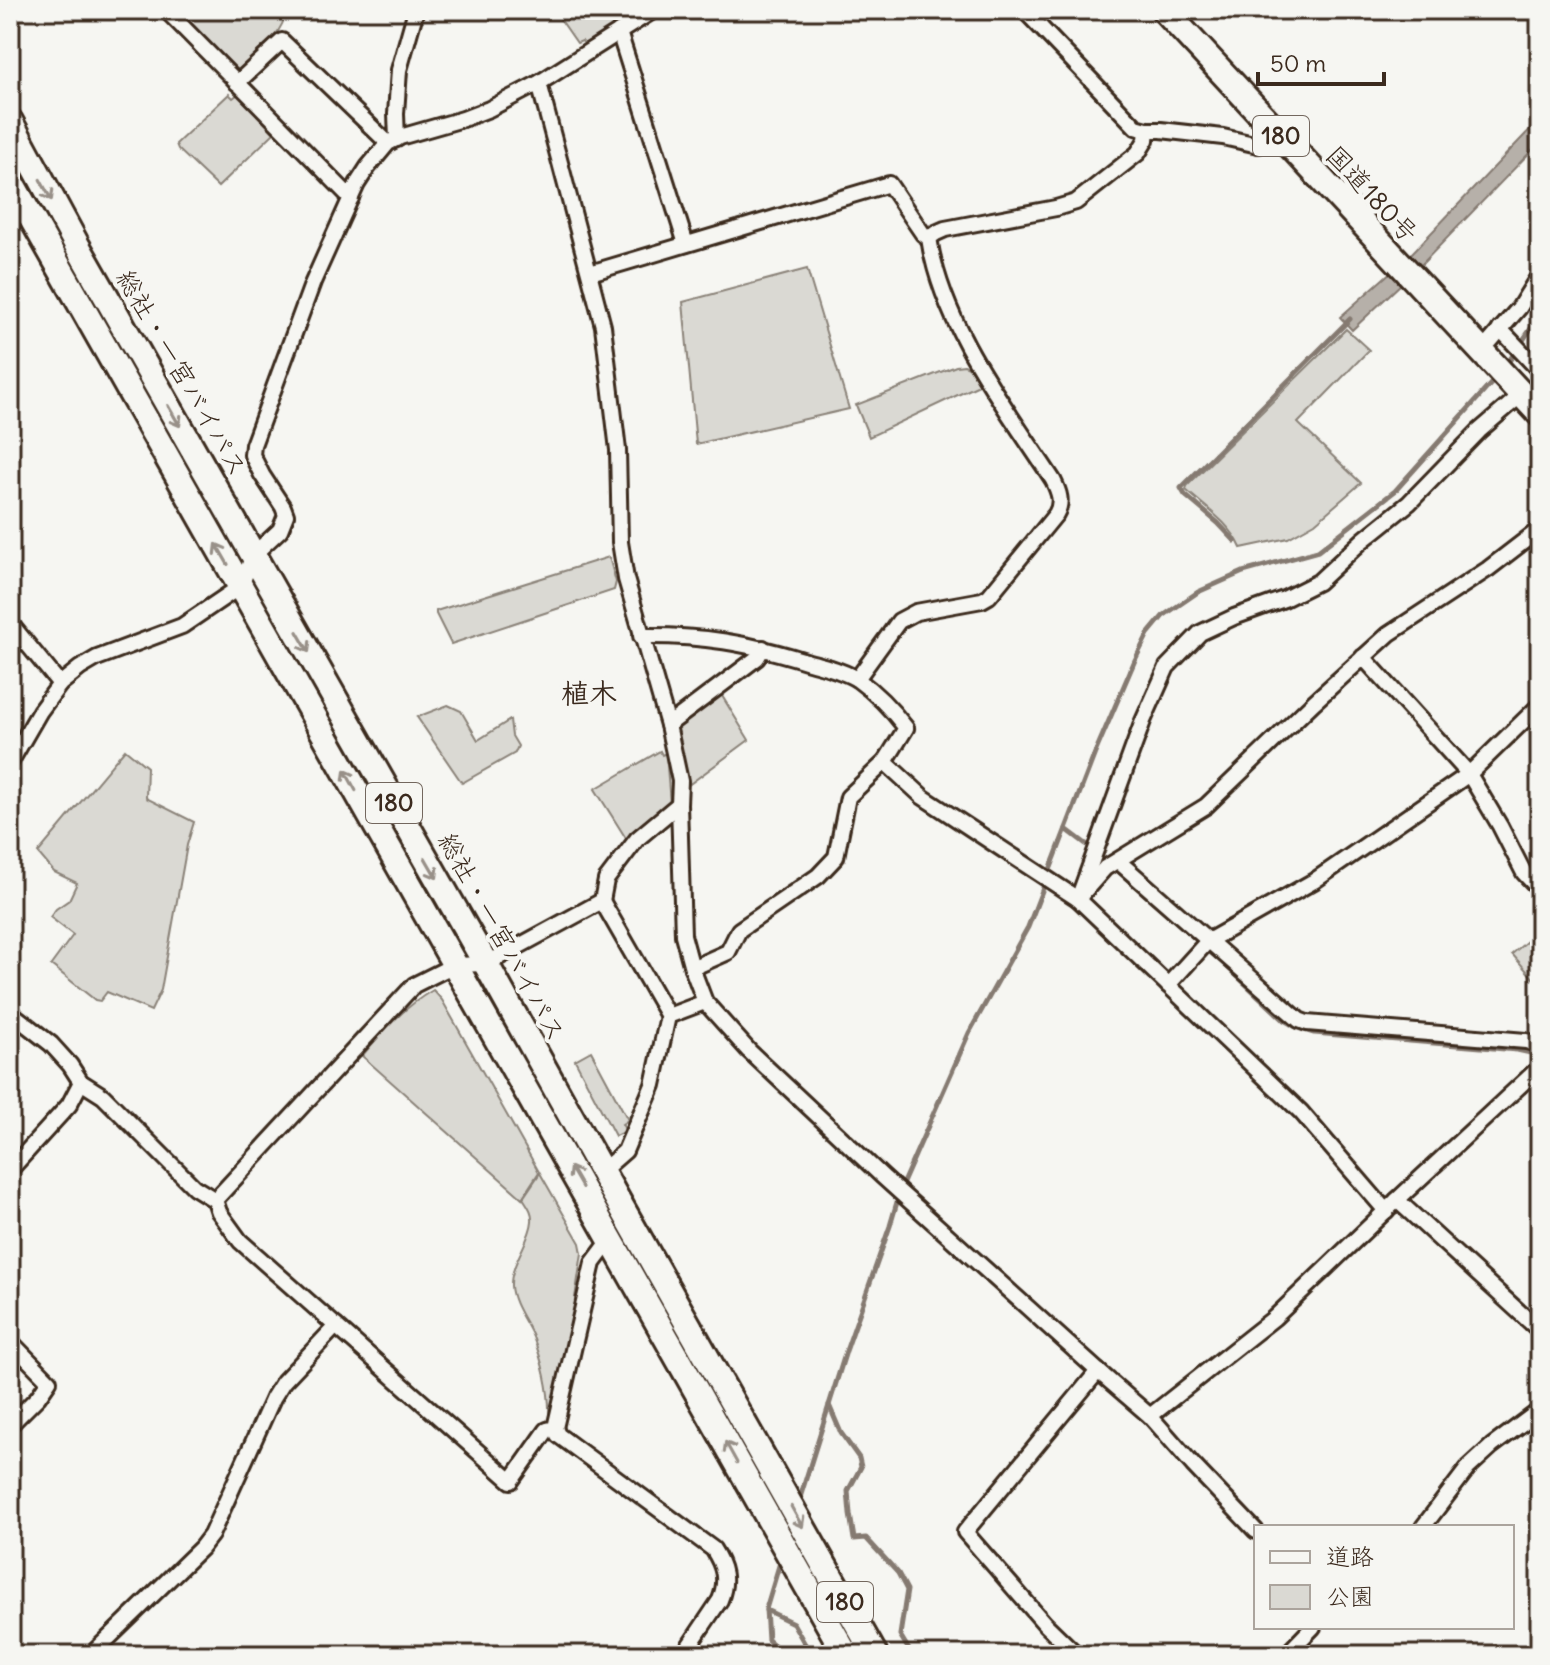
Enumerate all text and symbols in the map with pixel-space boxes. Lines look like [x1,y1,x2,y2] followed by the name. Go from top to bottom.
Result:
[1258,36,1384,86] scale bar
[1270,48,1326,78] text: 50 m
[1253,116,1309,156] road number: 180
[1319,138,1425,249] street label: 国道180号
[39,177,55,201] one-way arrow
[110,263,255,482] street label: 総社・一宮バイパス
[166,404,182,427] one-way arrow
[214,543,230,566] one-way arrow
[295,630,311,653] one-way arrow
[561,675,617,711] district label: 植木
[342,769,358,792] one-way arrow
[366,783,422,823] road number: 180
[431,827,573,1047] street label: 総社・一宮バイパス
[424,856,440,879] one-way arrow
[567,1166,583,1189] one-way arrow
[723,1441,739,1464] one-way arrow
[789,1505,805,1528] one-way arrow
[1254,1525,1514,1629] legend
[1326,1541,1374,1571] text: 道路
[1326,1581,1374,1611] text: 公園
[817,1582,873,1622] road number: 180

